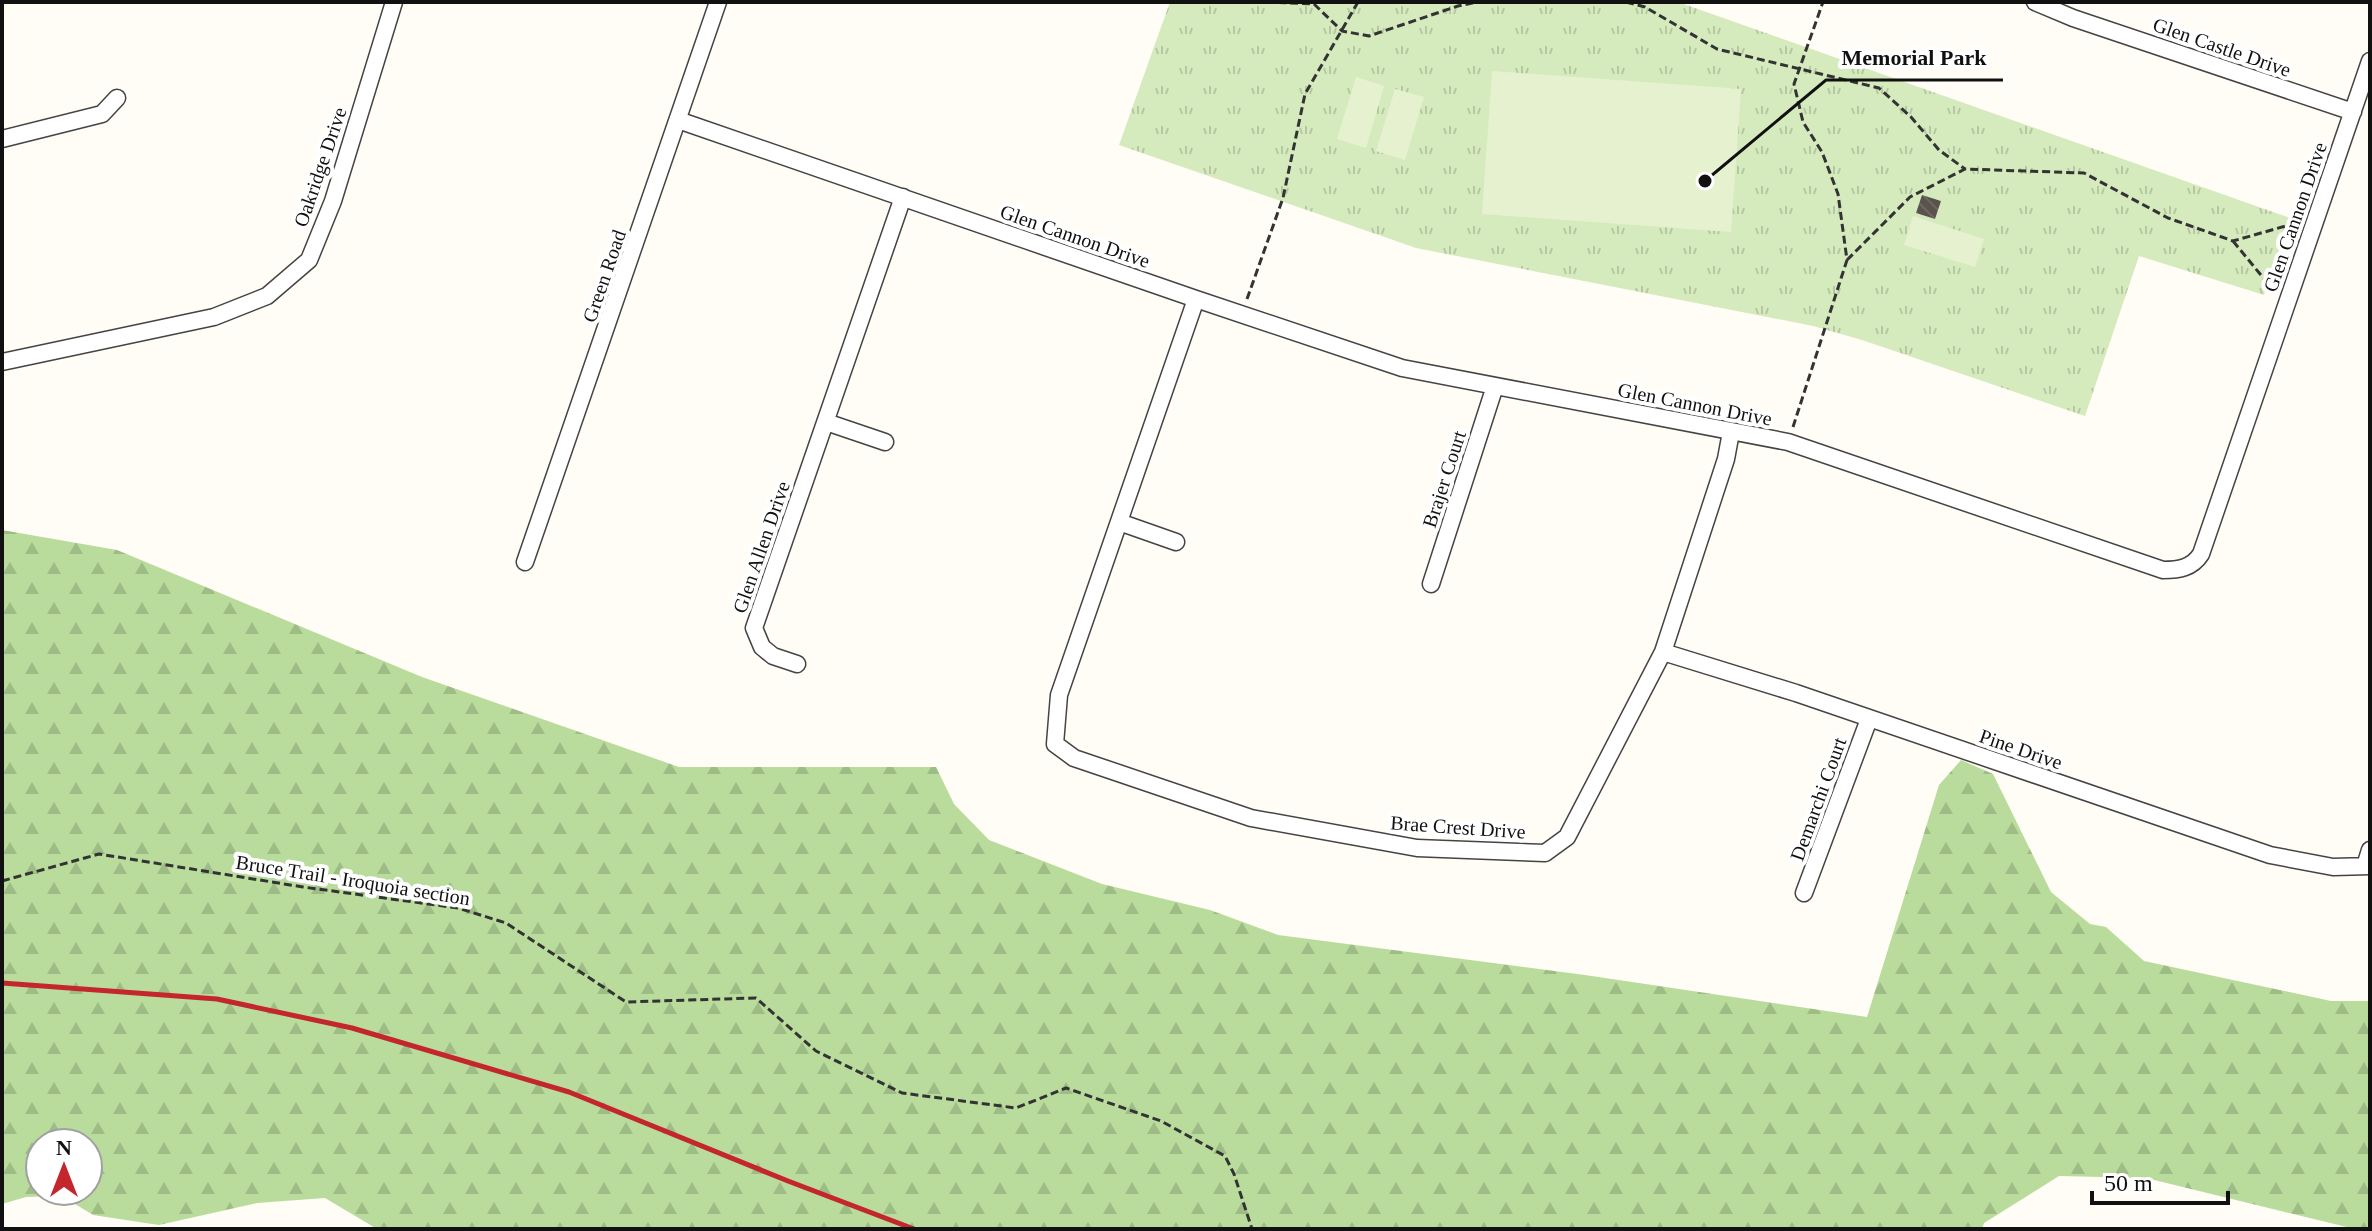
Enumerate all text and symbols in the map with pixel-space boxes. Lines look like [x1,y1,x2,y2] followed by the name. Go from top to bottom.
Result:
[2150,13,2294,81] street label: Glen Castle Drive
[1826,34,2003,80] callout: Memorial Park
[1842,45,1987,70] text: Memorial Park
[289,104,352,230] street label: Oakridge Drive
[2259,139,2331,295] street label: Glen Cannon Drive
[997,200,1153,272] street label: Glen Cannon Drive
[578,227,630,325] street label: Green Road
[1616,378,1774,430] street label: Glen Cannon Drive
[1418,427,1471,531] street label: Brajer Court
[728,478,794,616] street label: Glen Allen Drive
[1977,725,2065,773] street label: Pine Drive
[1786,734,1851,864] street label: Demarchi Court
[1390,811,1526,843] street label: Brae Crest Drive
[234,851,472,910] street label: Bruce Trail - Iroquoia section
[24,1127,104,1207] north arrow
[56,1135,72,1160] text: N
[2092,1155,2228,1205] scale bar
[2104,1170,2153,1196] text: 50 m

